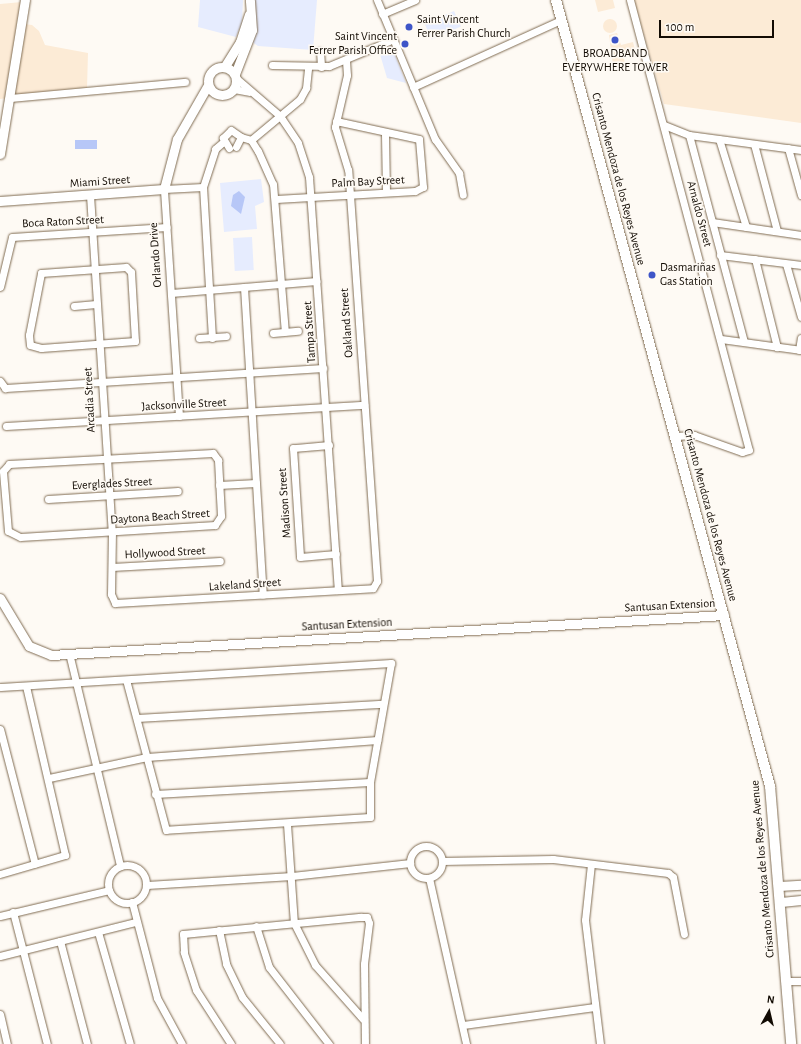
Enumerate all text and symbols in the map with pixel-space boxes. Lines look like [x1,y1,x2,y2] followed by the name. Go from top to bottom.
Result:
[661,12,776,38] scale bar
[417,13,510,41] place label: Saint Vincent Ferrer Parish Church
[666,21,694,33] text: 100 m
[404,22,414,32] marker: Saint Vincent Ferrer Parish Church
[309,30,397,58] place label: Saint Vincent Ferrer Parish Office
[610,35,620,45] marker: BROADBAND EVERYWHERE TOWER
[400,39,410,49] marker: Saint Vincent Ferrer Parish Office
[562,47,668,75] place label: BROADBAND EVERYWHERE TOWER
[588,91,648,267] street label: Crisanto Mendoza de los Reyes Avenue
[69,173,131,191] street label: Miami Street
[331,173,405,191] street label: Palm Bay Street
[683,179,715,249] street label: Arnaldo Street
[22,213,104,231] street label: Boca Raton Street
[147,222,165,288] street label: Orlando Drive
[660,261,716,289] place label: Dasmariñas Gas Station
[647,270,657,280] marker: Dasmariñas Gas Station
[337,288,357,358] street label: Oakland Street
[301,301,319,363] street label: Tampa Street
[81,367,99,433] street label: Arcadia Street
[141,396,227,414] street label: Jacksonville Street
[680,427,740,603] street label: Crisanto Mendoza de los Reyes Avenue
[275,467,295,539] street label: Madison Street
[71,475,153,493] street label: Everglades Street
[110,506,210,528] street label: Daytona Beach Street
[124,544,206,562] street label: Hollywood Street
[208,575,282,595] street label: Lakeland Street
[624,596,716,616] street label: Santusan Extension
[301,615,393,635] street label: Santusan Extension
[748,780,778,958] street label: Crisanto Mendoza de los Reyes Avenue
[749,992,789,1032] north arrow
[766,994,775,1006] text: N

